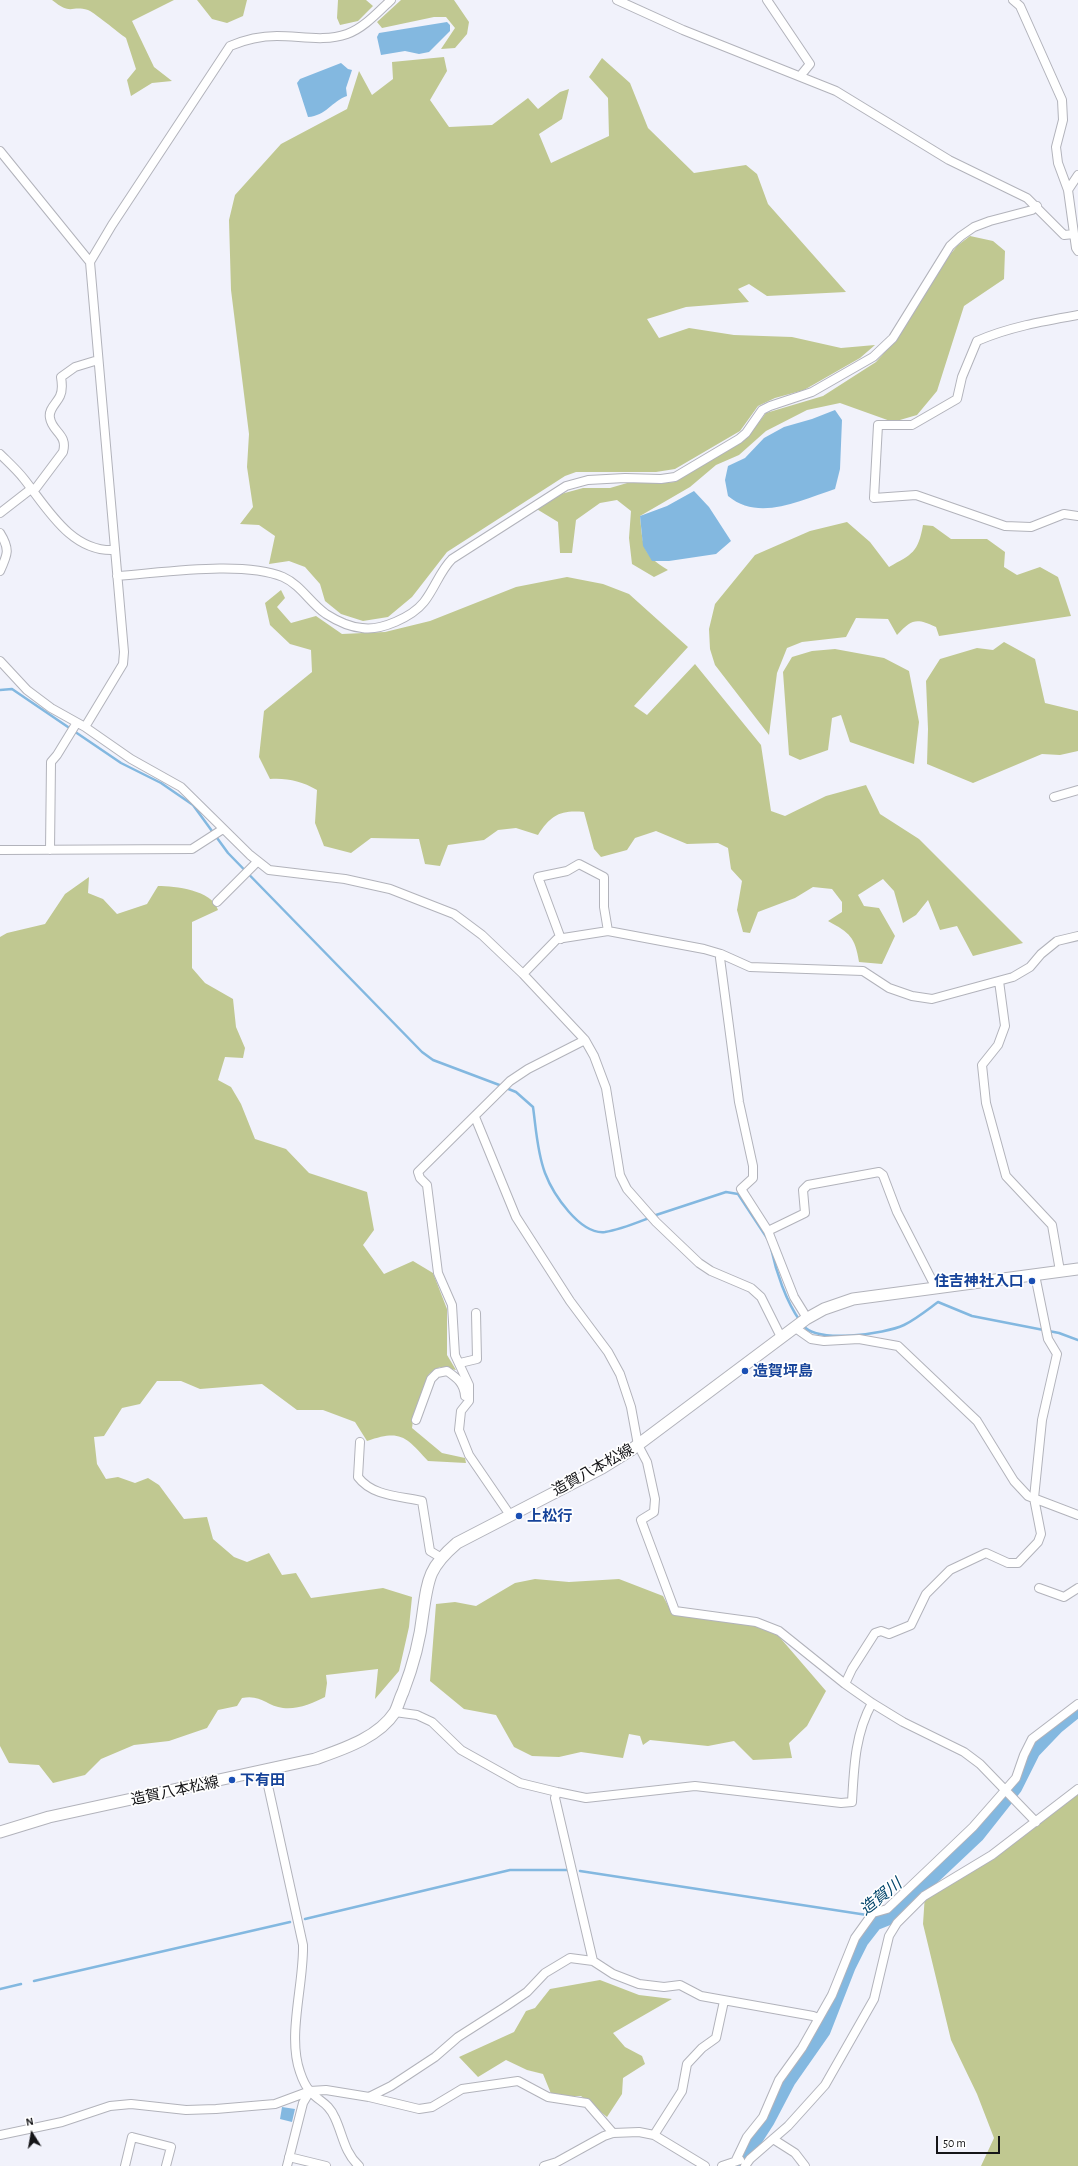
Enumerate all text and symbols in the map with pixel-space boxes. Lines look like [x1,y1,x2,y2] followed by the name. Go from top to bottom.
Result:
[934,1272,1024,1290] place label: 住吉神社入口
[1027,1276,1037,1286] marker: 住吉神社入口
[753,1362,813,1380] place label: 造賀坪島
[740,1366,750,1376] marker: 造賀坪島
[549,1440,637,1500] street label: 造賀八本松線
[527,1507,572,1525] place label: 上松行
[514,1511,524,1521] marker: 上松行
[240,1771,285,1789] place label: 下有田
[129,1773,221,1809] street label: 造賀八本松線
[227,1775,237,1785] marker: 下有田
[856,1874,906,1920] water label: 造賀川
[12,2114,52,2154] north arrow
[25,2116,34,2128] text: N
[938,2128,1002,2154] scale bar
[943,2137,966,2149] text: 50 m

